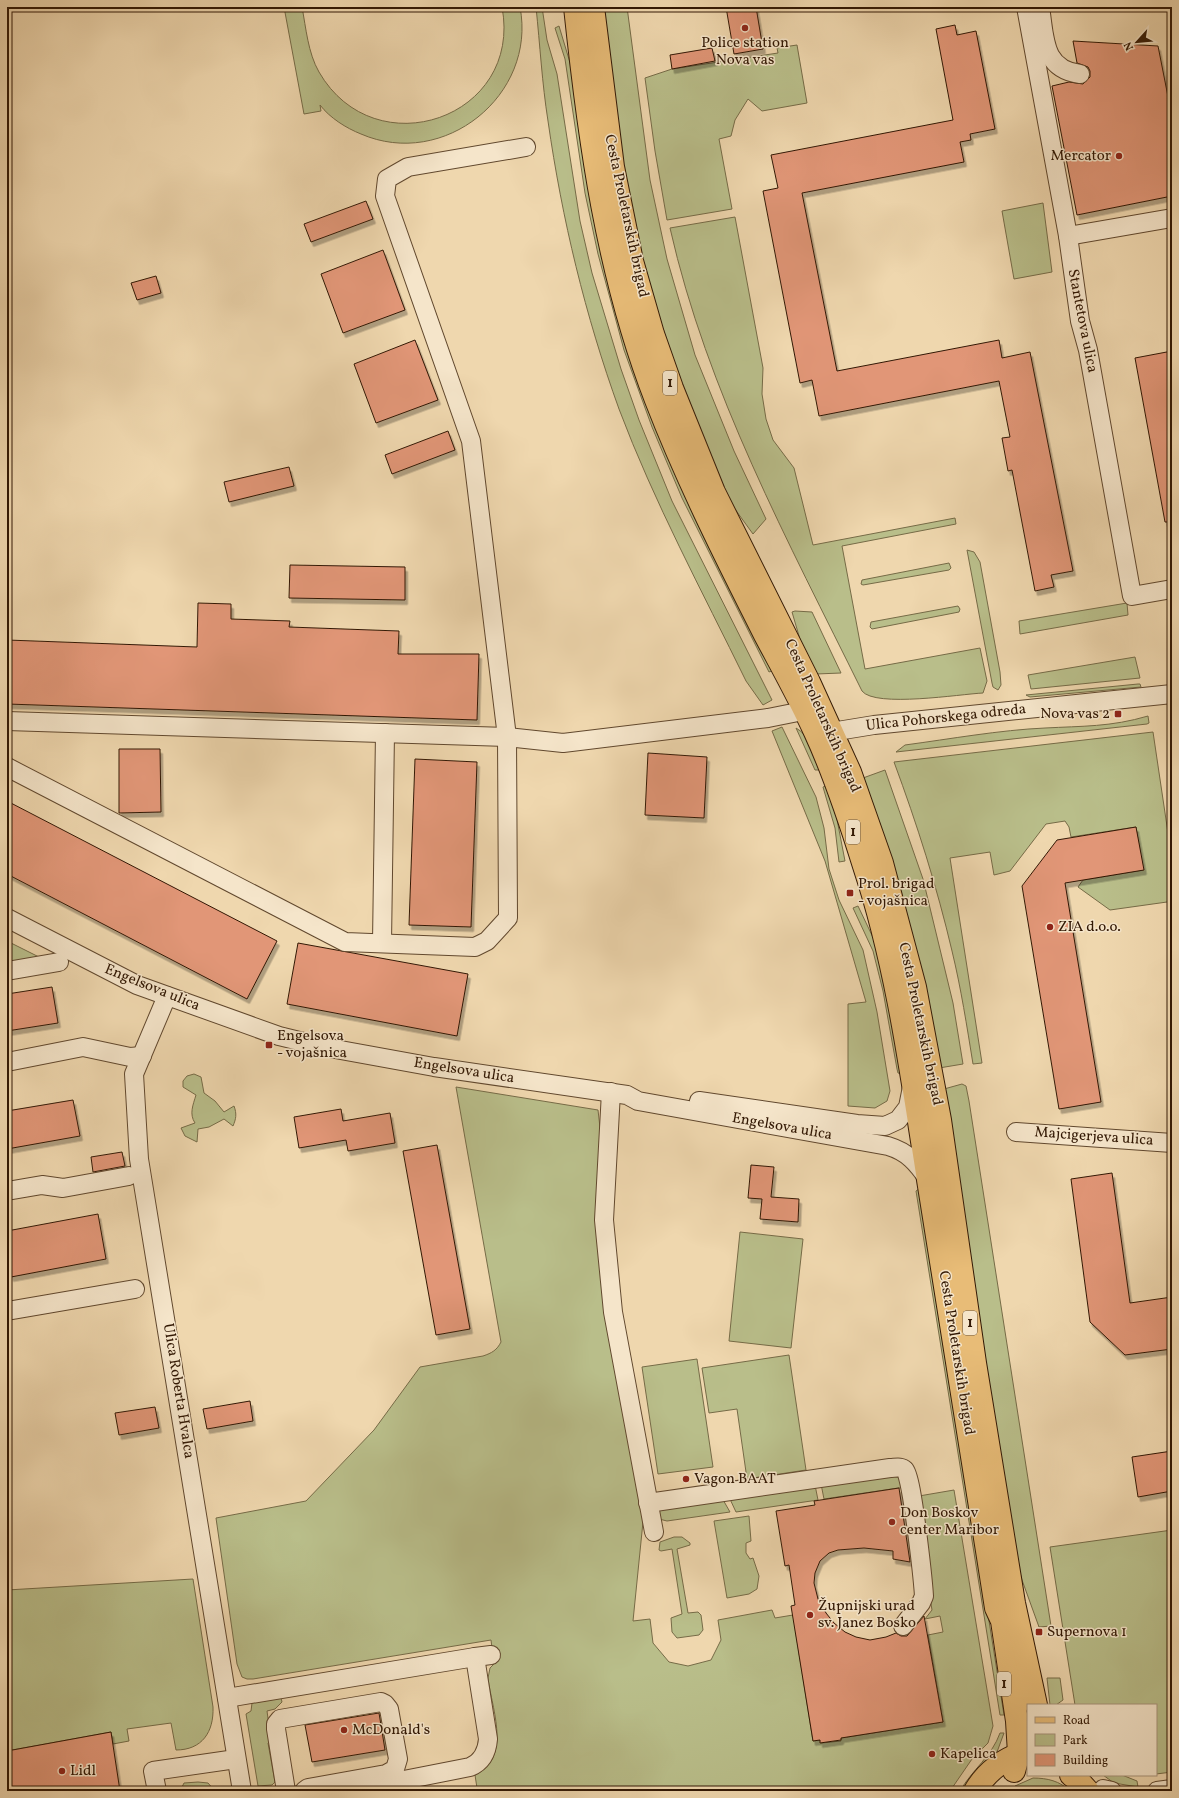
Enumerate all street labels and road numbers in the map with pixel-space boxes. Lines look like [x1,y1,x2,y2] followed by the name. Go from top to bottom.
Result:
[598,133,654,299] street label: Cesta Proletarskih brigad
[1062,267,1102,375] street label: Stantetova ulica
[663,371,677,395] road number: 1
[779,636,865,796] street label: Cesta Proletarskih brigad
[865,699,1027,737] street label: Ulica Pohorskega odreda
[846,820,860,844] road number: 1
[892,941,948,1107] street label: Cesta Proletarskih brigad
[101,959,203,1017] street label: Engelsova ulica
[412,1053,516,1089] street label: Engelsova ulica
[730,1108,834,1146] street label: Engelsova ulica
[1034,1122,1154,1152] street label: Majcigerjeva ulica
[933,1269,979,1437] street label: Cesta Proletarskih brigad
[963,1311,977,1335] road number: 1
[157,1322,199,1460] street label: Ulica Roberta Hvalca
[997,1672,1011,1696] road number: 1

